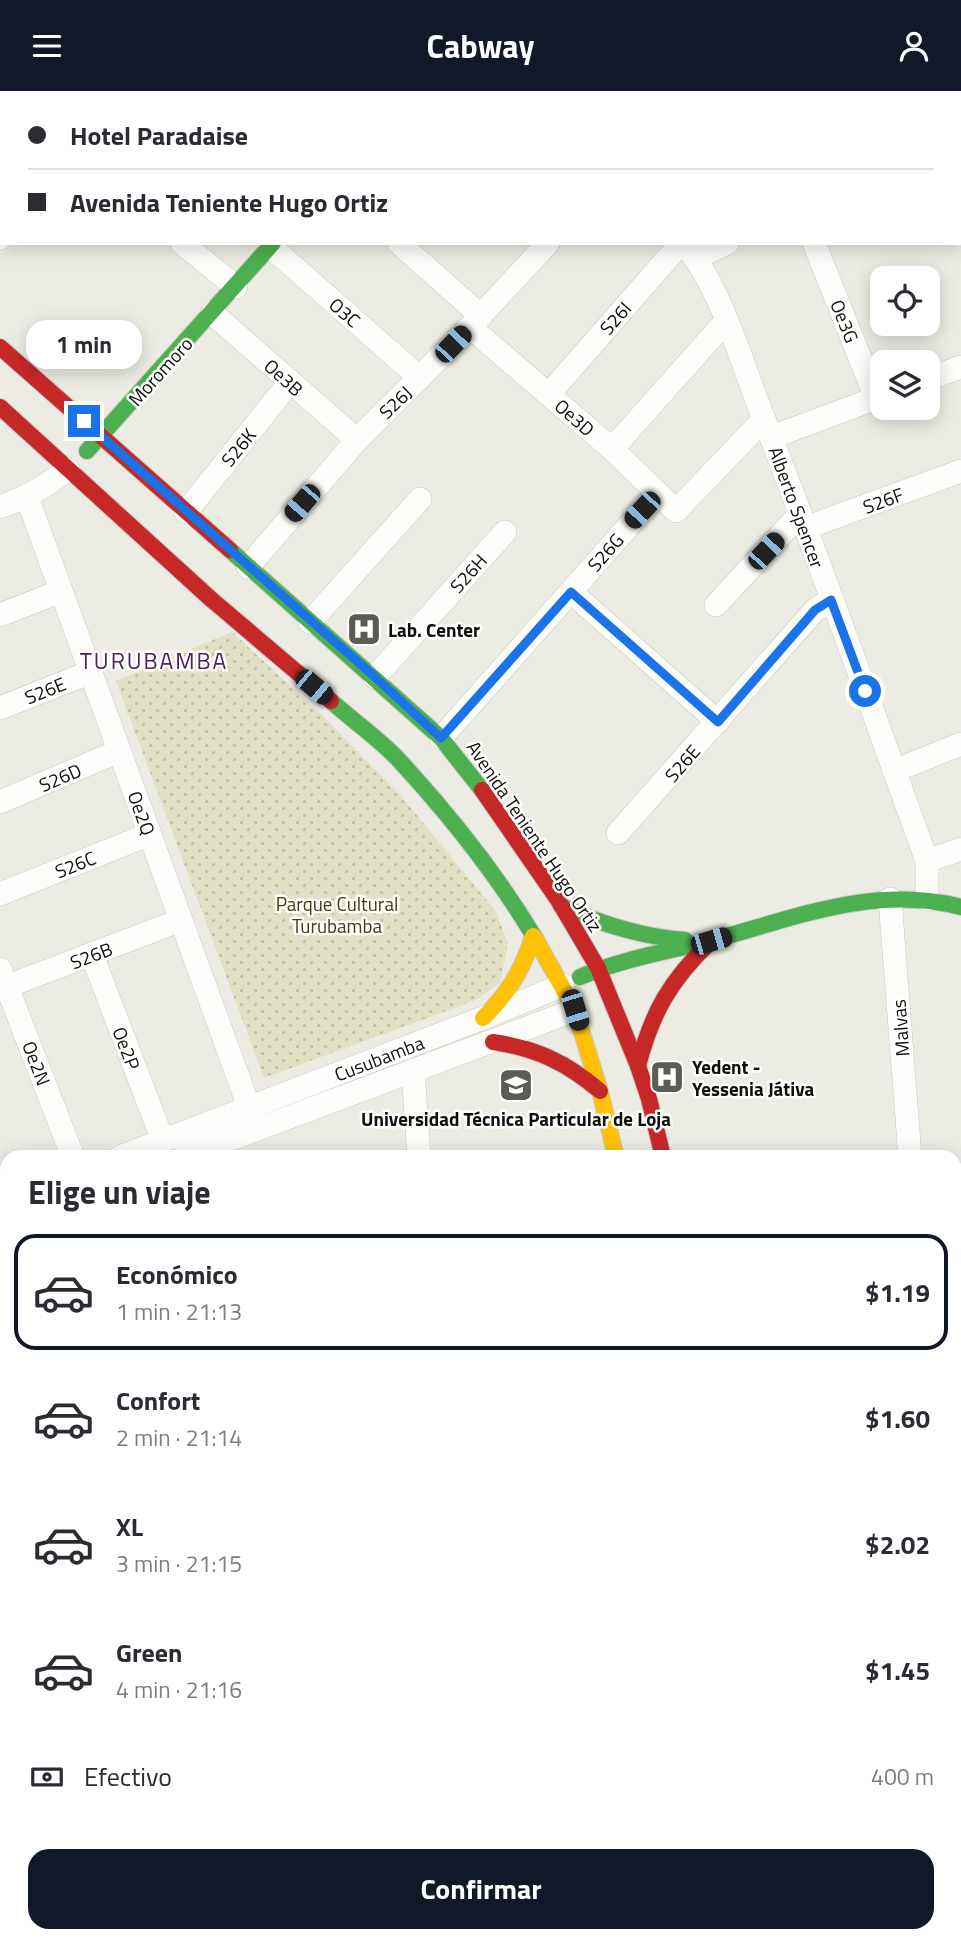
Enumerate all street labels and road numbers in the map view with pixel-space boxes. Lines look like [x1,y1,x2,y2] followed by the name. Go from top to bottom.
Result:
[323,290,367,334] street label: O3C
[592,295,638,341] street label: S26I
[823,295,867,347] street label: Oe3G
[121,330,199,412] street label: Moromoro
[258,351,310,403] street label: Oe3B
[372,379,418,425] street label: S26J
[548,391,602,443] street label: Oe3D
[213,421,263,473] street label: S26K
[762,442,833,572] street label: Alberto Spencer
[859,479,907,521] street label: S26F
[580,526,630,578] street label: S26G
[442,547,494,599] street label: S26H
[20,669,70,711] street label: S26E
[460,734,610,938] street label: Avenida Teniente Hugo Ortiz
[657,738,707,788] street label: S26E
[34,755,86,799] street label: S26D
[121,787,163,839] street label: Oe2Q
[50,843,100,885] street label: S26C
[66,934,116,976] street label: S26B
[884,998,916,1058] street label: Malvas
[106,1022,148,1074] street label: Oe2P
[330,1027,429,1088] street label: Cusubamba
[15,1037,59,1089] street label: Oe2N

